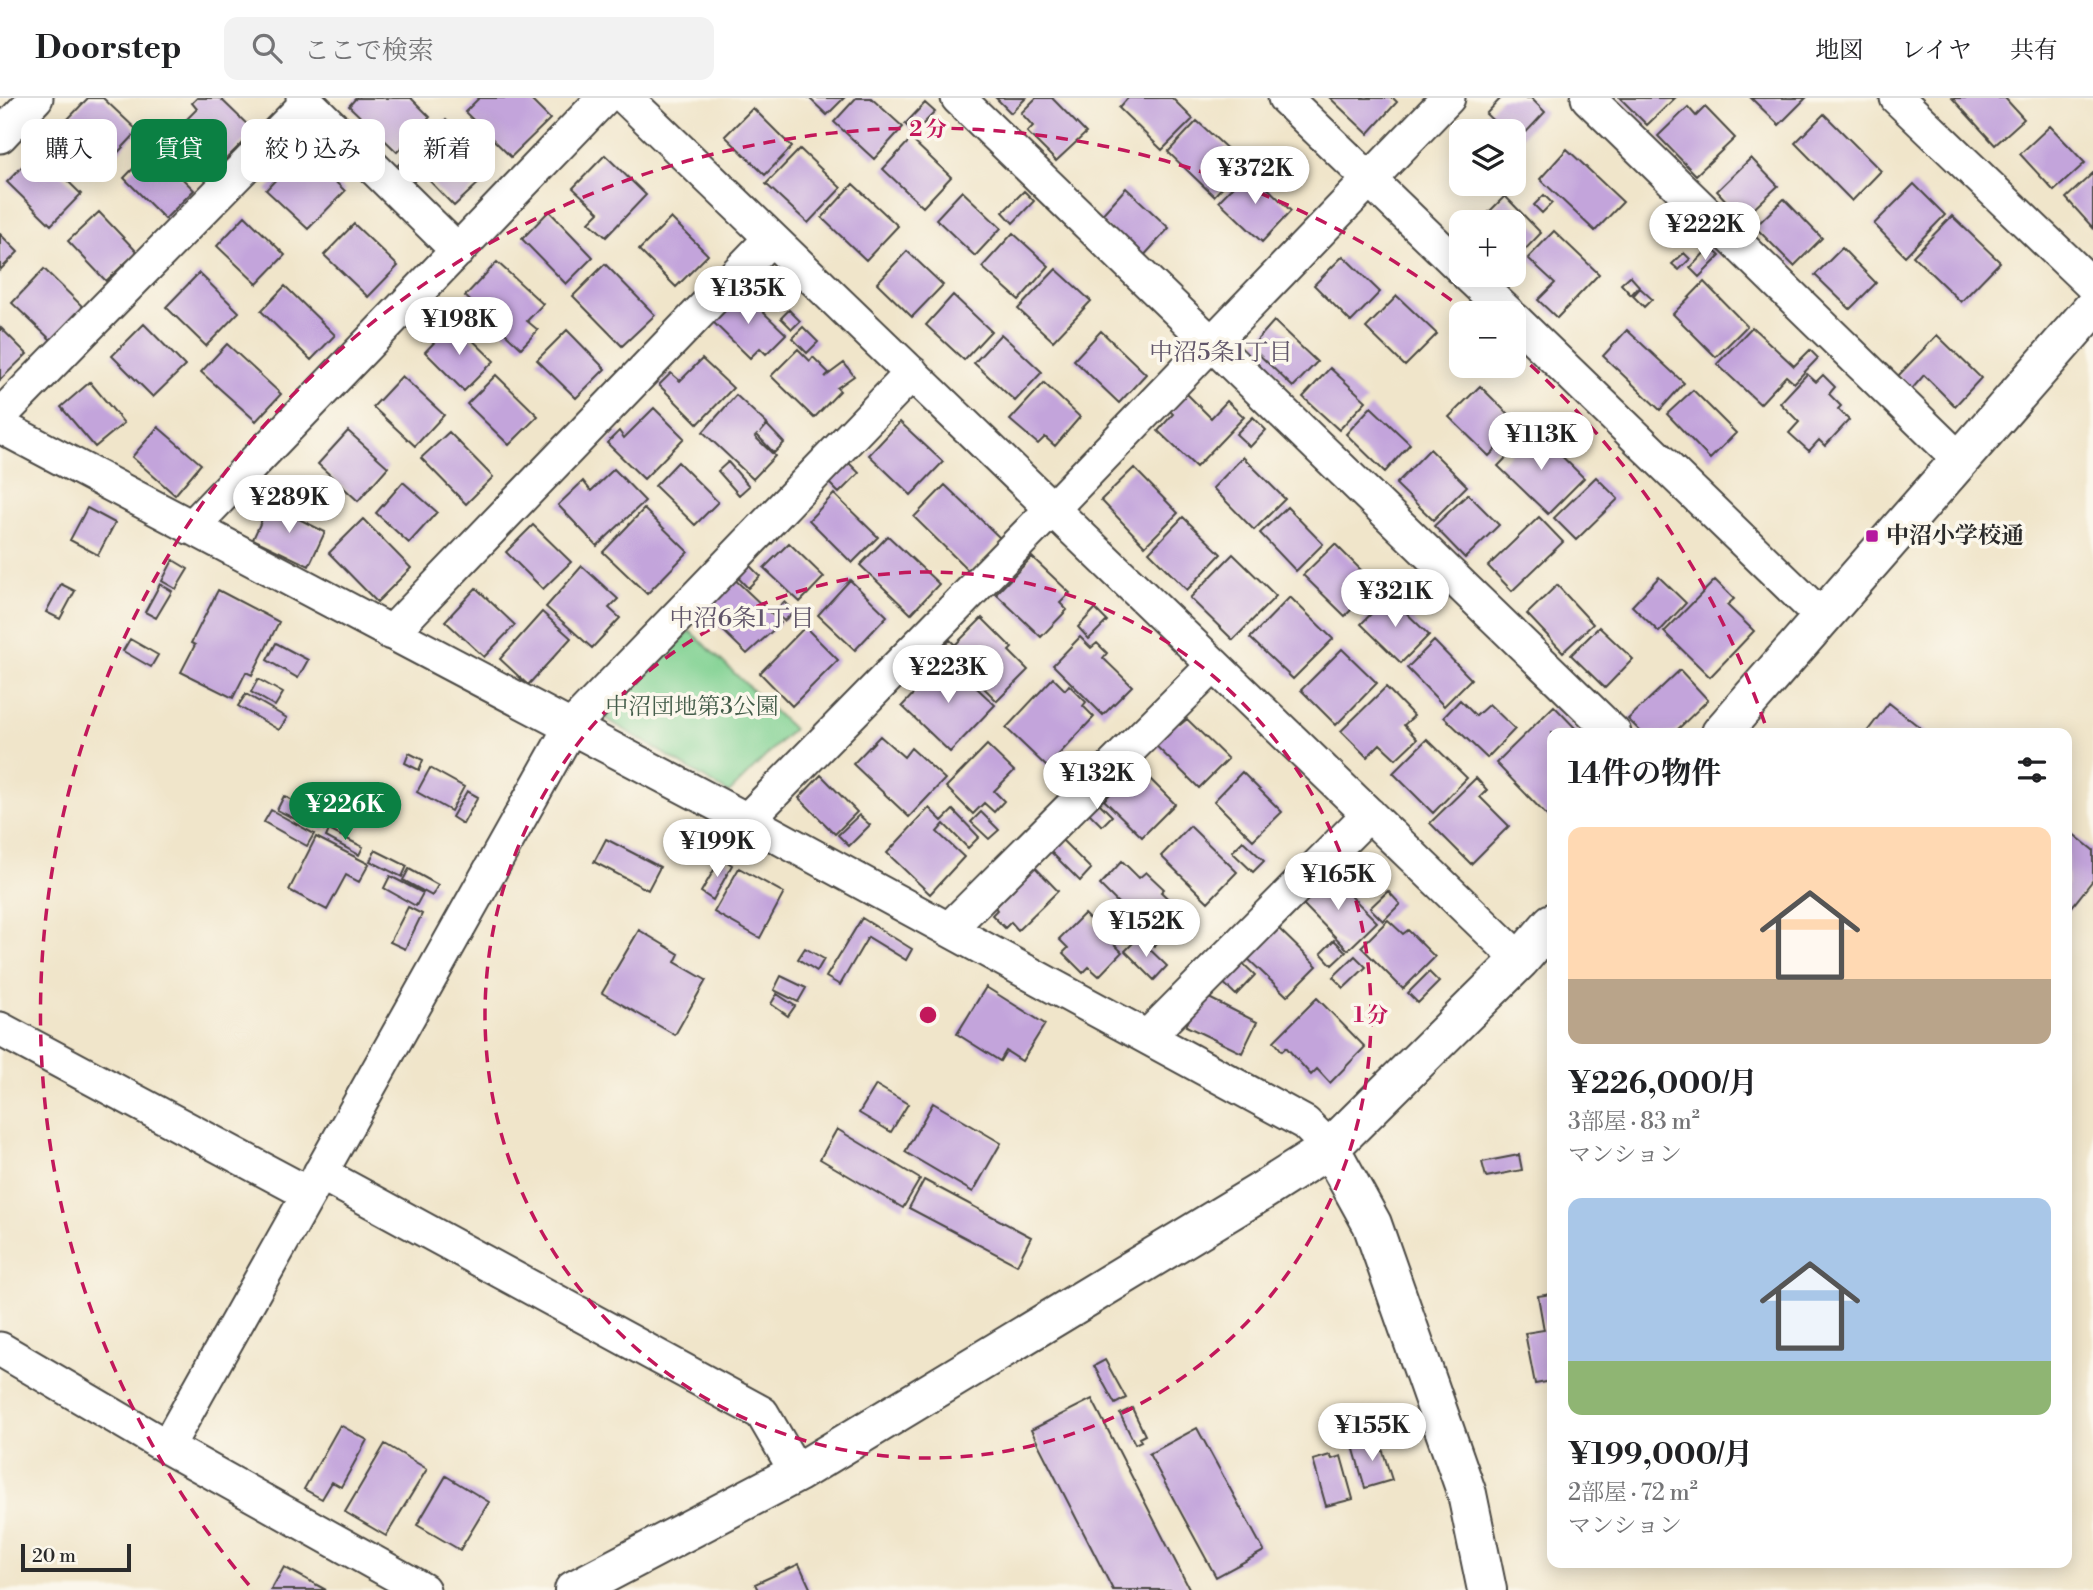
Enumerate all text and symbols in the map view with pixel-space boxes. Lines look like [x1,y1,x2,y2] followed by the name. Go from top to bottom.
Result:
[224,17,714,80] search box
[35,28,182,69] text: Doorstep
[248,29,286,67] icon: search
[304,35,434,67] text: ここで検索
[1815,36,1863,66] text: 地図
[1901,36,1972,66] text: レイヤ
[2010,36,2058,66] text: 共有
[909,117,947,143] text: 2 分
[21,119,117,182] chip: 購入
[131,119,227,182] chip: 賃貸
[241,119,385,182] chip: 絞り込み
[399,119,495,182] chip: 新着
[1449,119,1526,378] map controls
[1449,119,1526,196] button: layers
[1206,146,1304,206] pin: ¥372K
[1216,155,1294,183] text: ¥372K
[1656,202,1754,262] pin: ¥222K
[1449,210,1526,287] button: +
[1665,211,1745,239] text: ¥222K
[699,266,797,326] pin: ¥135K
[710,275,786,303] text: ¥135K
[410,298,508,357] pin: ¥198K
[1449,301,1526,378] button: −
[421,306,497,334] text: ¥198K
[1149,338,1293,368] district label: 中沼5条1丁目
[1492,412,1590,472] pin: ¥113K
[1505,421,1577,449] text: ¥113K
[240,476,338,535] pin: ¥289K
[249,484,329,512] text: ¥289K
[1886,522,2024,550] place label: 中沼小学校通
[1864,528,1880,544] marker: 中沼小学校通
[1346,570,1444,629] pin: ¥321K
[1357,578,1433,606] text: ¥321K
[670,604,814,634] district label: 中沼6条1丁目
[899,646,997,705] pin: ¥223K
[909,654,987,682] text: ¥223K
[605,693,779,721] park label: 中沼団地第3公園
[2013,751,2051,789] icon: filters
[1048,752,1146,811] pin: ¥132K
[1568,755,1721,793] text: 14件の物件
[1059,760,1135,788] text: ¥132K
[296,782,394,842] pin: ¥226K
[305,791,385,819] text: ¥226K
[668,820,766,879] pin: ¥199K
[679,828,755,856] text: ¥199K
[1289,852,1387,912] pin: ¥165K
[1300,861,1376,889] text: ¥165K
[1747,872,1873,998] icon: home
[1097,900,1195,959] pin: ¥152K
[1108,908,1184,936] text: ¥152K
[916,1003,940,1027] centre of rings
[1354,1003,1388,1029] text: 1 分
[1568,1065,1758,1103] text: ¥226,000/月
[1568,1108,1700,1136] text: 3部屋 · 83 m²
[1568,1141,1682,1169] text: マンション
[1747,1243,1873,1369] icon: home
[1323,1404,1421,1463] pin: ¥155K
[1334,1412,1410,1440] text: ¥155K
[1568,1436,1753,1474] text: ¥199,000/月
[1568,1479,1698,1507] text: 2部屋 · 72 m²
[1568,1512,1682,1540] text: マンション
[21,1541,131,1573] scale bar
[32,1544,76,1568] text: 20 m

